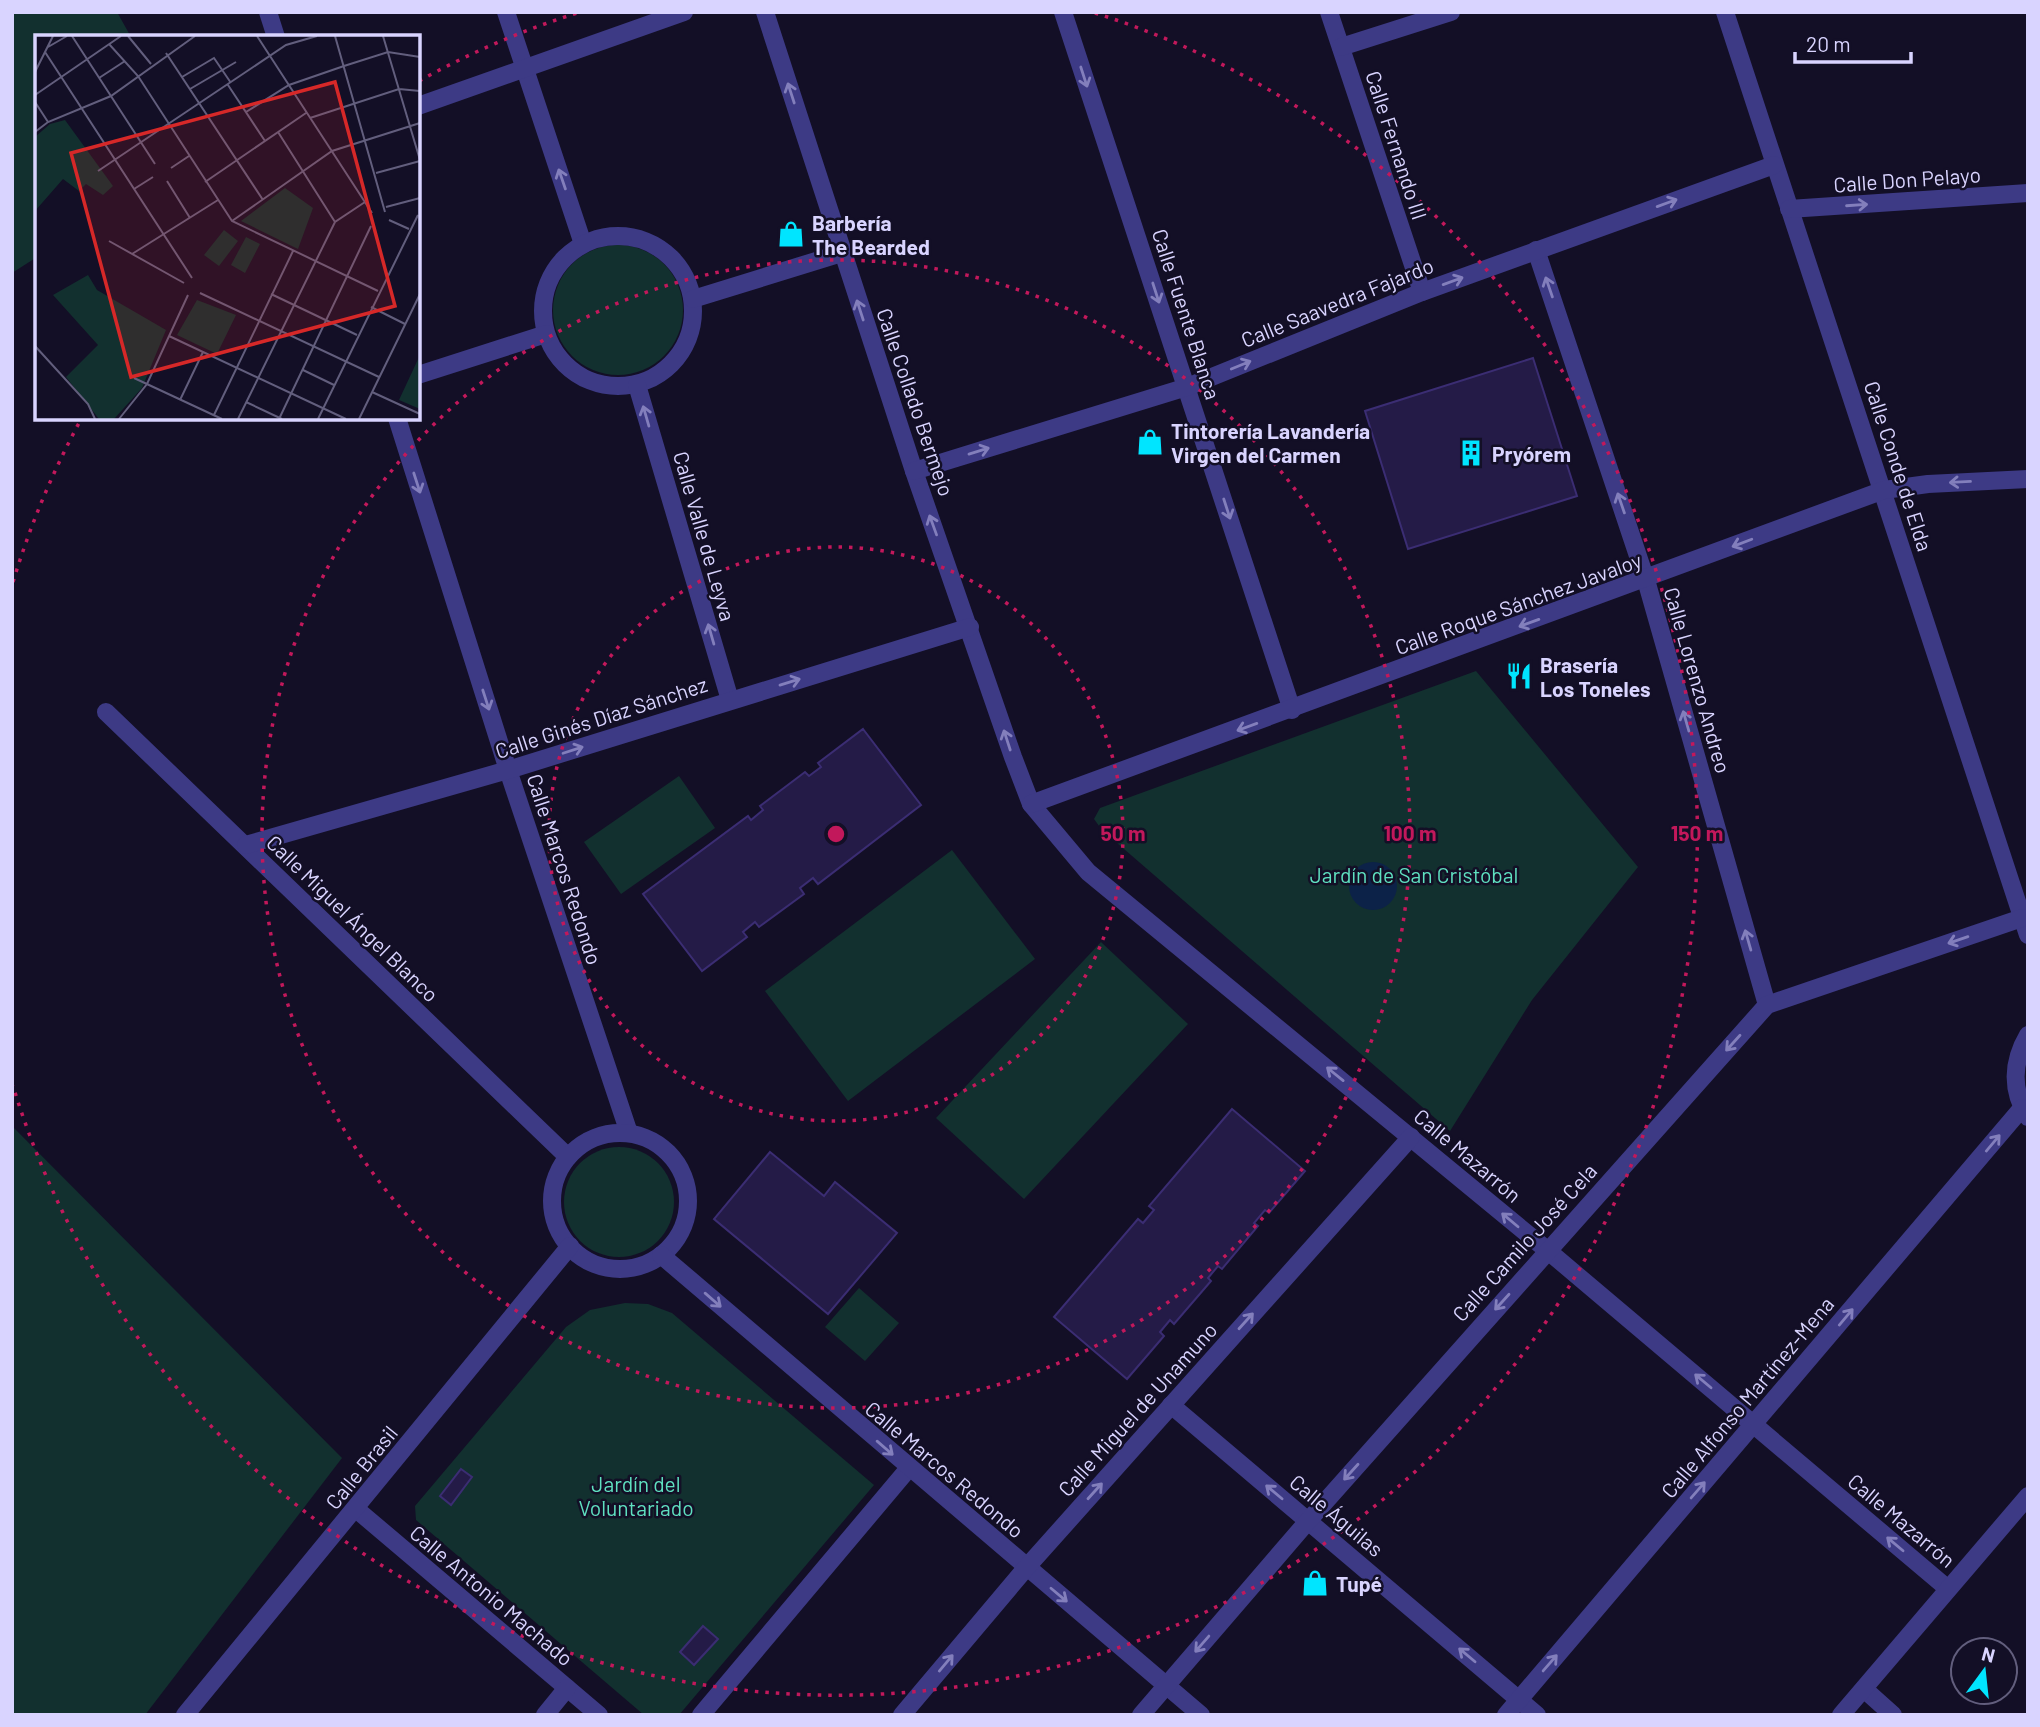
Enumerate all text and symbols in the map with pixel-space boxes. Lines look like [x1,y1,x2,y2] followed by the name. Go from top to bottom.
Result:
[1795,21,1910,65] scale bar
[1806,31,1851,56] text: 20 m
[35,35,420,420] inset map
[1078,66,1091,88] one-way arrow
[1361,67,1433,223] street label: Calle Fernando III
[784,82,797,104] one-way arrow
[1832,161,1982,197] street label: Calle Don Pelayo
[555,169,567,191] one-way arrow
[1655,196,1677,208] one-way arrow
[1846,198,1869,211] one-way arrow
[812,210,930,259] place label: Barbería The Bearded
[776,219,806,249] shop icon: Barbería The Bearded
[1148,225,1226,403] street label: Calle Fuente Blanca
[1237,252,1437,352] street label: Calle Saavedra Fajardo
[1441,273,1463,286] one-way arrow
[1542,277,1554,299] one-way arrow
[1150,282,1163,304] one-way arrow
[853,299,866,321] one-way arrow
[872,305,960,499] street label: Calle Collado Bermejo
[1230,358,1252,371] one-way arrow
[1860,378,1938,554] street label: Calle Conde de Elda
[638,406,651,428] one-way arrow
[1171,418,1370,467] place label: Tintorería Lavandería Virgen del Carmen
[1135,427,1165,457] shop icon: Tintorería Lavandería Virgen del Carmen
[1456,438,1486,468] building icon: Pryórem
[1492,441,1571,466] place label: Pryórem
[968,444,990,457] one-way arrow
[669,448,741,624] street label: Calle Valle de Leyva
[412,472,425,494] one-way arrow
[1948,476,1971,489] one-way arrow
[1613,492,1626,514] one-way arrow
[1221,498,1234,520] one-way arrow
[926,515,938,537] one-way arrow
[1732,538,1754,551] one-way arrow
[1391,547,1645,659] street label: Calle Roque Sánchez Javaloy
[1659,584,1737,776] street label: Calle Lorenzo Andreo
[1518,617,1540,630] one-way arrow
[703,624,716,646] one-way arrow
[1540,652,1651,701] place label: Brasería Los Toneles
[1504,661,1534,691] restaurant icon: Brasería Los Toneles
[492,671,710,763] street label: Calle Ginés Díaz Sánchez
[779,674,801,687] one-way arrow
[481,689,493,711] one-way arrow
[1679,710,1692,732] one-way arrow
[1236,721,1258,734] one-way arrow
[1000,730,1012,752] one-way arrow
[562,742,584,755] one-way arrow
[522,770,608,968] street label: Calle Marcos Redondo
[1100,820,1146,845] text: 50 m
[1383,820,1437,845] text: 100 m
[1671,820,1723,845] text: 150 m
[824,822,848,846] centre of rings
[262,829,444,1007] street label: Calle Miguel Ángel Blanco
[1310,862,1518,887] park label: Jardín de San Cristóbal
[1741,929,1754,951] one-way arrow
[1947,935,1969,947] one-way arrow
[1725,1034,1741,1052] one-way arrow
[1326,1067,1344,1082] one-way arrow
[1409,1103,1527,1207] street label: Calle Mazarrón
[1985,1134,2001,1152] one-way arrow
[1447,1158,1601,1326] street label: Calle Camilo José Cela
[1501,1212,1519,1227] one-way arrow
[1655,1291,1839,1503] street label: Calle Alfonso Martínez-Mena
[704,1292,722,1308] one-way arrow
[1494,1292,1510,1310] one-way arrow
[1838,1308,1853,1326] one-way arrow
[1238,1312,1254,1330] one-way arrow
[1052,1317,1222,1501] street label: Calle Miguel de Unamuno
[1695,1373,1713,1389] one-way arrow
[861,1395,1029,1543] street label: Calle Marcos Redondo
[320,1420,402,1514] street label: Calle Brasil
[876,1440,894,1456] one-way arrow
[1343,1463,1359,1481] one-way arrow
[1843,1468,1961,1572] street label: Calle Mazarrón
[1285,1469,1389,1561] street label: Calle Águilas
[578,1471,694,1520] park label: Jardín del Voluntariado
[1690,1481,1706,1499] one-way arrow
[1087,1482,1103,1500] one-way arrow
[1265,1484,1283,1500] one-way arrow
[405,1519,579,1671] street label: Calle Antonio Machado
[1887,1536,1905,1552] one-way arrow
[1300,1568,1330,1598] shop icon: Tupé
[1336,1571,1382,1596] place label: Tupé
[1049,1587,1067,1603] one-way arrow
[1194,1635,1210,1653] one-way arrow
[1949,1636,2019,1706] north arrow
[1979,1641,1998,1667] text: N
[1458,1647,1476,1663] one-way arrow
[938,1654,954,1672] one-way arrow
[1542,1654,1558,1672] one-way arrow

